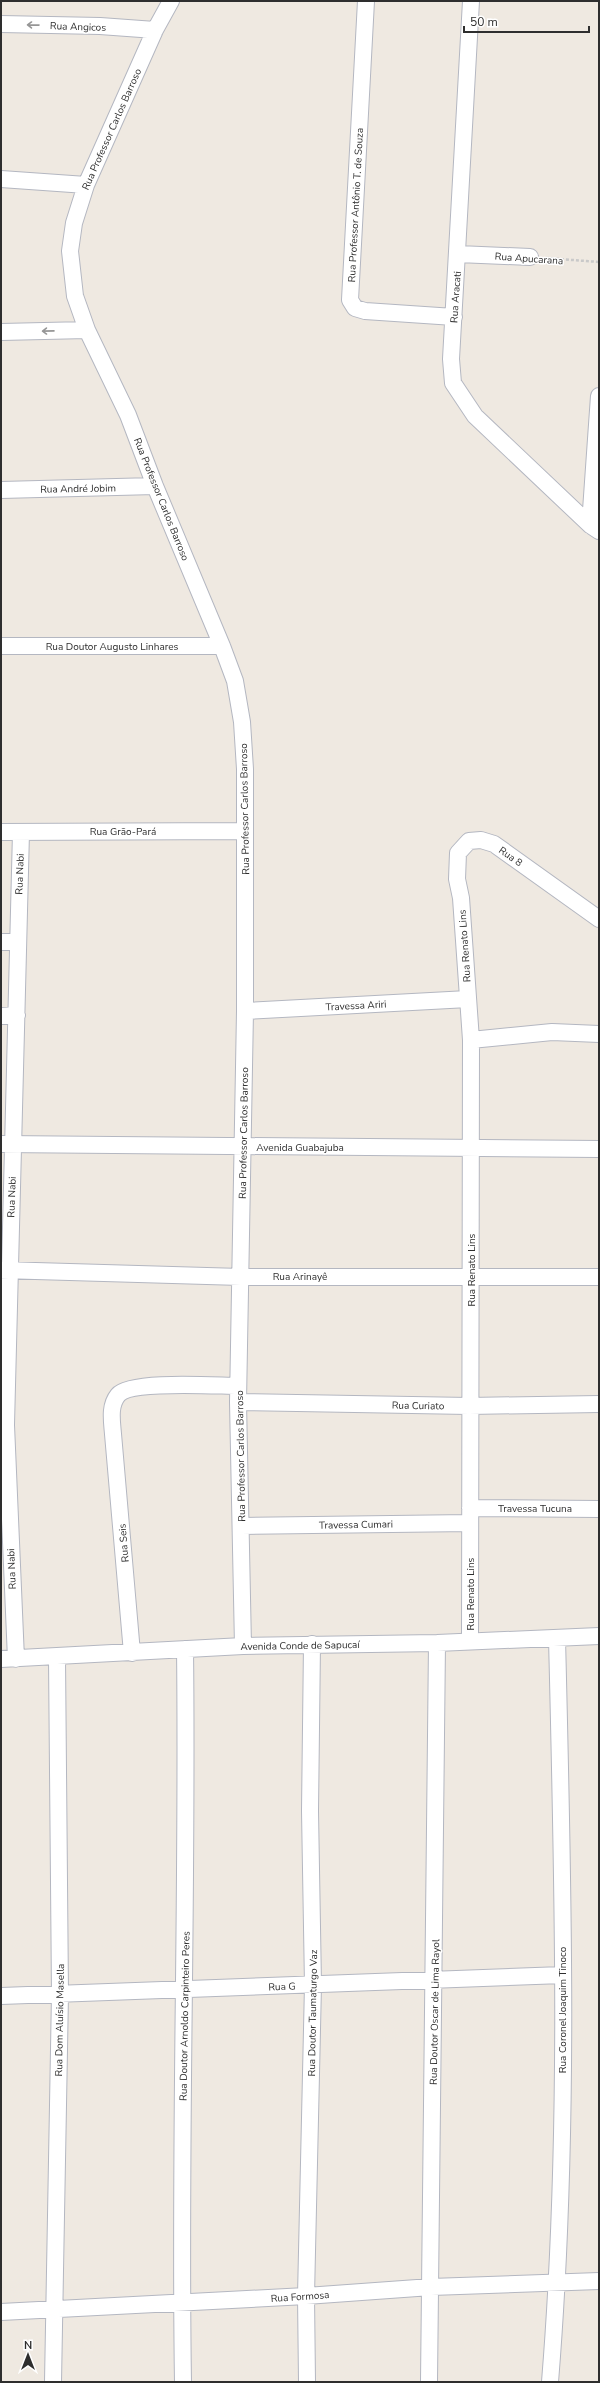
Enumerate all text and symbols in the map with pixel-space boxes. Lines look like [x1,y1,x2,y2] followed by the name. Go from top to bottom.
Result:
[464,8,589,34] scale bar
[470,14,498,30] text: 50 m
[50,19,106,35] street label: Rua Angicos
[27,21,40,29] one-way arrow
[79,66,145,192] street label: Rua Professor Carlos Barroso
[345,128,367,283] street label: Rua Professor Antônio T. de Souza
[494,250,564,268] street label: Rua Apucarana
[447,271,465,323] street label: Rua Aracati
[42,327,55,335] one-way arrow
[130,436,192,563] street label: Rua Professor Carlos Barroso
[40,481,116,497] street label: Rua André Jobim
[46,640,179,654] street label: Rua Doutor Augusto Linhares
[237,743,253,875] street label: Rua Professor Carlos Barroso
[90,825,156,839] street label: Rua Grão-Pará
[496,844,525,870] street label: Rua 8
[12,853,28,895] street label: Rua Nabi
[455,909,475,983] street label: Rua Renato Lins
[325,997,387,1015] street label: Travessa Ariri
[236,1067,252,1199] street label: Rua Professor Carlos Barroso
[256,1141,344,1155] street label: Avenida Guabajuba
[4,1176,20,1218] street label: Rua Nabi
[465,1233,479,1306] street label: Rua Renato Lins
[273,1270,327,1284] street label: Rua Arinayê
[233,1390,249,1522] street label: Rua Professor Carlos Barroso
[392,1399,445,1413] street label: Rua Curiato
[498,1502,572,1516] street label: Travessa Tucuna
[319,1517,393,1533] street label: Travessa Cumari
[115,1523,133,1563] street label: Rua Seis
[4,1548,20,1590] street label: Rua Nabi
[464,1557,478,1630] street label: Rua Renato Lins
[240,1638,360,1654] street label: Avenida Conde de Sapucaí
[177,1931,193,2101] street label: Rua Doutor Arnoldo Carpinteiro Peres
[427,1939,443,2085] street label: Rua Doutor Oscar de Lima Rayol
[556,1946,570,2073] street label: Rua Coronel Joaquim Tinoco
[305,1949,321,2077] street label: Rua Doutor Taumaturgo Vaz
[52,1963,68,2077] street label: Rua Dom Aluísio Masella
[268,1980,296,1994] street label: Rua G
[270,2288,330,2306] street label: Rua Formosa
[8,2335,48,2375] north arrow
[24,2338,32,2353] text: N

